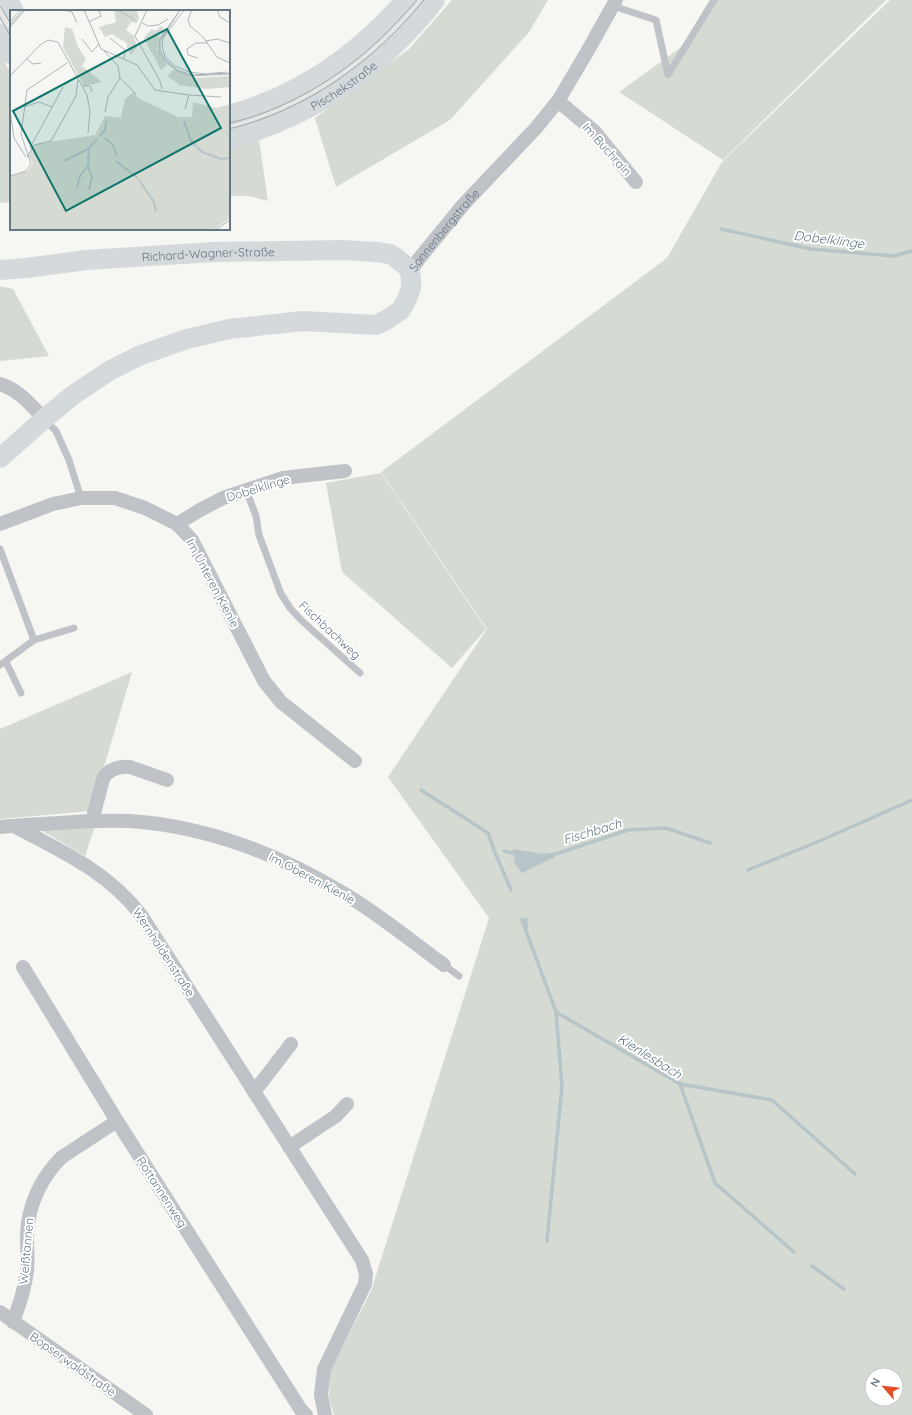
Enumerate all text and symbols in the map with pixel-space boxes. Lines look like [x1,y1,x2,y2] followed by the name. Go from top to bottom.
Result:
[10,10,230,230] inset map
[307,57,380,113] street label: Pischekstraße
[579,119,635,179] street label: Im Buchrain
[405,185,482,274] street label: Sonnenbergstraße
[793,227,866,251] water label: Dobelklinge
[141,244,275,264] street label: Richard-Wagner-Straße
[225,471,292,505] street label: Dobelklinge
[183,536,243,630] street label: Im Unteren Kienle
[296,598,364,662] street label: Fischbachweg
[561,814,624,847] water label: Fischbach
[266,849,358,907] street label: Im Oberen Kienle
[130,905,198,999] street label: Wernhaldenstraße
[615,1030,686,1082] water label: Kienlesbach
[134,1154,190,1230] street label: Rottannenweg
[16,1217,36,1285] street label: Weißtannen
[27,1329,119,1399] street label: Bopserwaldstraße
[864,1367,904,1407] north arrow
[867,1375,883,1389] text: N

